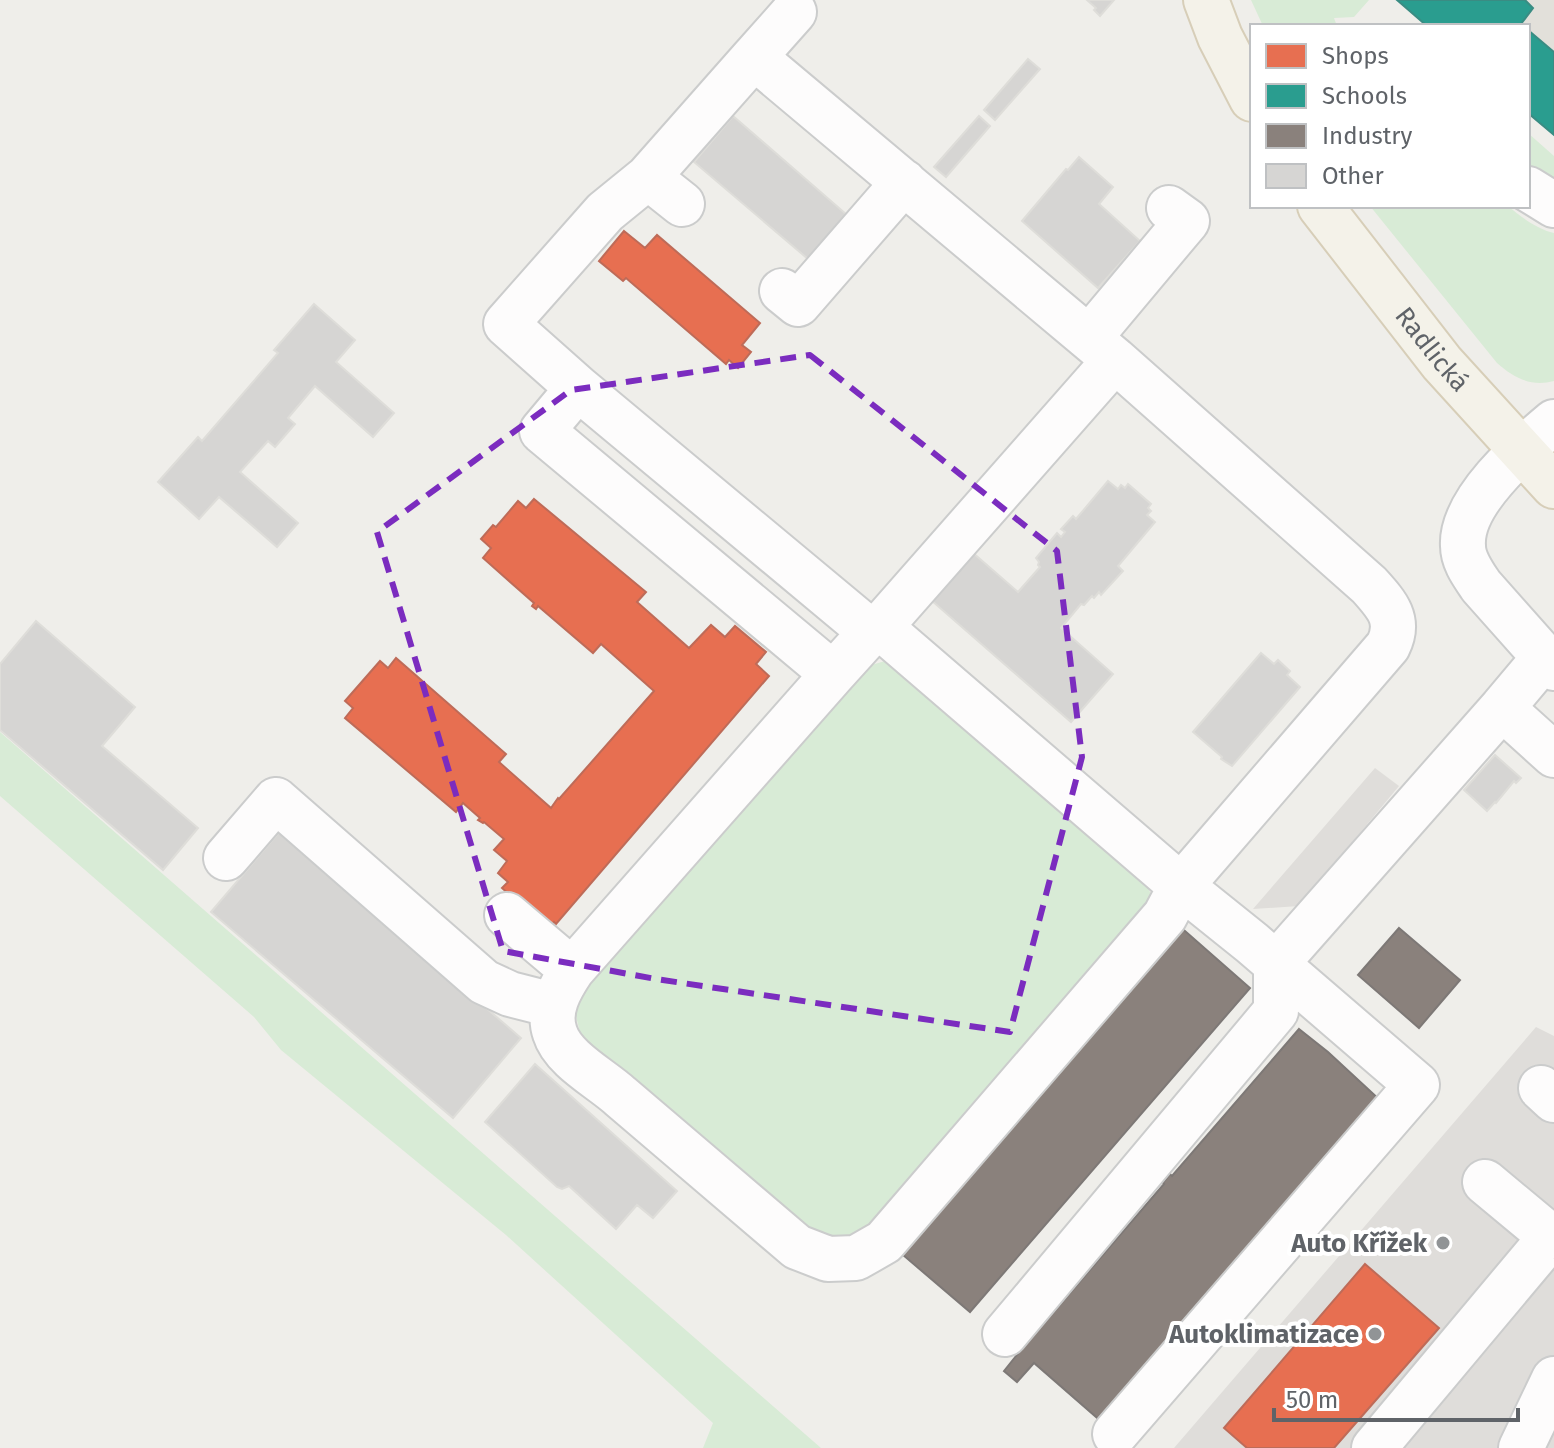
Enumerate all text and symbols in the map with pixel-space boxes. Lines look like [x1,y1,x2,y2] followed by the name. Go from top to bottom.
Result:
[1250,24,1530,208] legend
[1322,42,1389,70] text: Shops
[1322,82,1407,110] text: Schools
[1322,122,1413,150] text: Industry
[1322,162,1384,190] text: Other
[1389,301,1476,398] street label: Radlická
[1290,1228,1428,1259] place label: Auto Křížek
[1434,1234,1452,1252] marker: Auto Křížek
[1168,1319,1359,1350] place label: Autoklimatizace
[1366,1325,1384,1343] marker: Autoklimatizace
[1274,1372,1518,1422] scale bar
[1286,1386,1338,1414] text: 50 m

